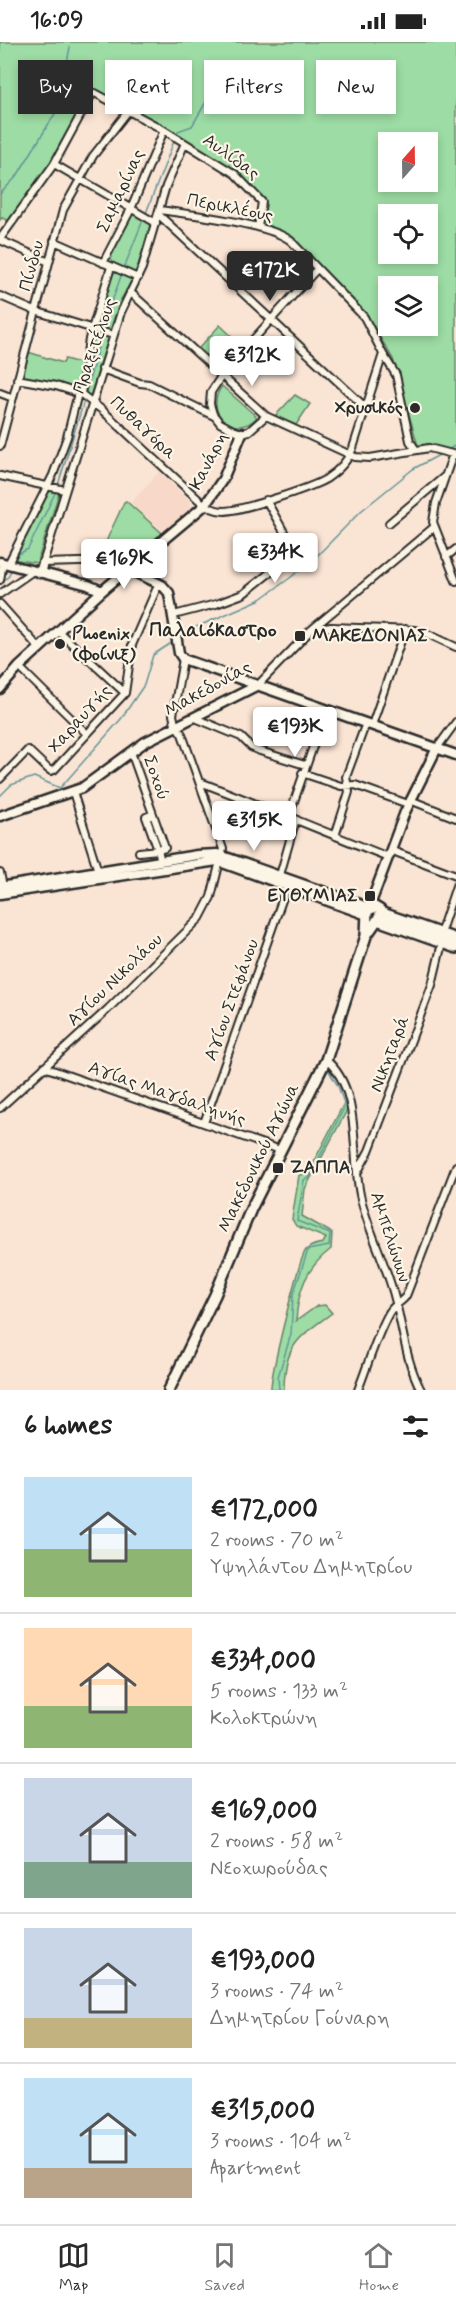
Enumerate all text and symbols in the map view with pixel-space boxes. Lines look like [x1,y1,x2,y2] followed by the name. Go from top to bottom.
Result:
[30,7,83,35] text: 16:09
[18,60,93,114] chip: Buy
[105,60,192,114] chip: Rent
[204,60,304,114] chip: Filters
[316,60,396,114] chip: New
[198,128,265,186] street label: Αυλίδας
[378,132,438,192] north arrow
[378,132,438,336] map controls
[91,145,151,237] street label: Σαμαρίνας
[185,187,275,228] street label: Περικλέους
[378,204,438,264] button: locate
[14,238,50,294] street label: Πίνδου
[228,251,312,302] pin: €172K
[241,257,299,284] text: €172K
[378,276,438,336] button: layers
[66,294,123,397] street label: Πραξιτέλους
[210,336,294,387] pin: €312K
[224,342,280,369] text: €312K
[104,391,182,465] street label: Πυθαγόρα
[335,396,403,420] place label: Χρυσικός
[408,401,422,415] marker: Χρυσικός
[184,428,234,494] street label: Κανάρη
[233,533,317,584] pin: €334K
[82,539,166,590] pin: €169K
[247,539,303,566] text: €334K
[95,545,153,572] text: €169K
[149,617,277,644] district label: Παλαιόκαστρο
[72,622,136,667] place label: Phoenix (Φοίνιξ)
[312,624,428,648] place label: ΜΑΚΕΔΟΝΙΑΣ
[293,629,307,643] marker: ΜΑΚΕΔΟΝΙΑΣ
[53,637,67,651] marker: Phoenix (Φοίνιξ)
[160,655,256,723] street label: Μακεδονίας
[43,679,117,759] street label: Χαραυγής
[253,707,337,758] pin: €193K
[267,713,323,740] text: €193K
[137,752,175,804] street label: Σοχού
[212,801,296,852] pin: €315K
[226,807,282,834] text: €315K
[268,884,358,908] place label: ΕΥΘΥΜΙΑΣ
[363,889,377,903] marker: ΕΥΘΥΜΙΑΣ
[62,928,168,1032] street label: Αγίου Νικολάου
[199,936,265,1064] street label: Αγίου Στεφάνου
[364,1012,416,1096] street label: Νικηταρά
[85,1056,249,1132] street label: Αγίας Μαγδαληνής
[212,1079,306,1237] street label: Μακεδονικού Αγώνα
[290,1156,351,1180] place label: ΖΑΠΠΑ
[271,1161,285,1175] marker: ΖΑΠΠΑ
[364,1189,416,1285] street label: Αμπελώνων
[24,1409,112,1443] text: 6 homes
[399,1410,432,1443] icon: filters
[210,1493,318,1527] text: €172,000
[72,1501,144,1573] icon: home
[210,1527,344,1554] text: 2 rooms · 70 m²
[210,1554,412,1581] text: Υψηλάντου Δημητρίου
[210,1644,316,1678] text: €334,000
[72,1652,144,1724] icon: home
[210,1678,348,1705] text: 5 rooms · 133 m²
[210,1705,317,1732] text: Κολοκτρώνη
[210,1794,317,1828] text: €169,000
[72,1802,144,1874] icon: home
[210,1828,343,1855] text: 2 rooms · 58 m²
[210,1855,328,1882] text: Νεοχωρούδας
[210,1944,315,1978] text: €193,000
[72,1952,144,2024] icon: home
[210,1978,344,2005] text: 3 rooms · 74 m²
[210,2005,390,2032] text: Δημητρίου Γούναρη
[210,2094,315,2128] text: €315,000
[72,2102,144,2174] icon: home
[210,2128,352,2155] text: 3 rooms · 104 m²
[210,2155,301,2182] text: Apartment
[57,2239,90,2296] tab: Map
[204,2239,245,2296] tab: Saved
[359,2239,399,2296] tab: Home

